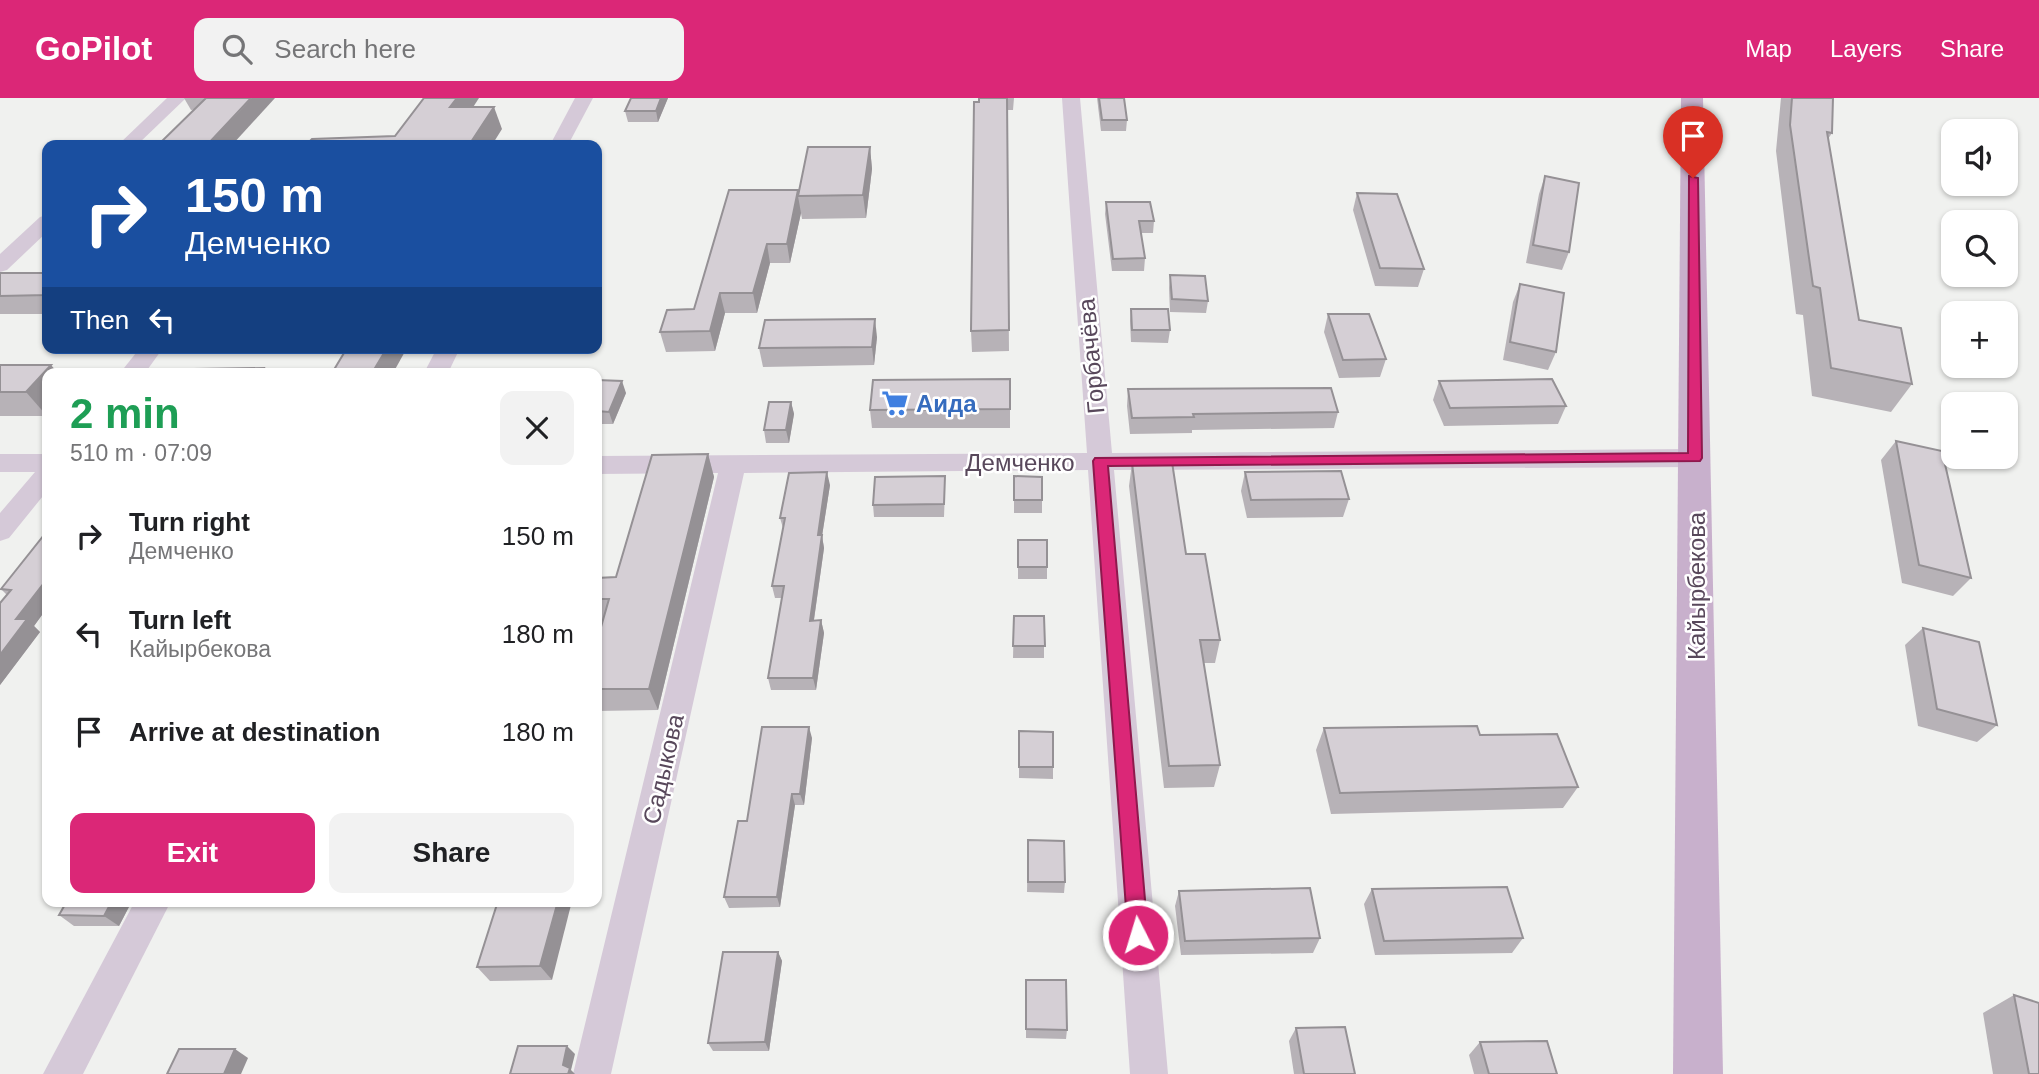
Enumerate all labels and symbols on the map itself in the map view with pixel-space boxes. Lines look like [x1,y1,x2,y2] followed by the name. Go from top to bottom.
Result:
[1663,106,1723,178] pin
[1072,297,1109,415] street label: Горбачёва
[880,388,910,418] supermarket icon: Аида
[916,390,977,417] place label: Аида
[965,449,1075,476] street label: Демченко
[1683,511,1710,660] street label: Кайырбекова
[637,711,689,827] street label: Садыкова
[1101,898,1175,972] position arrow

